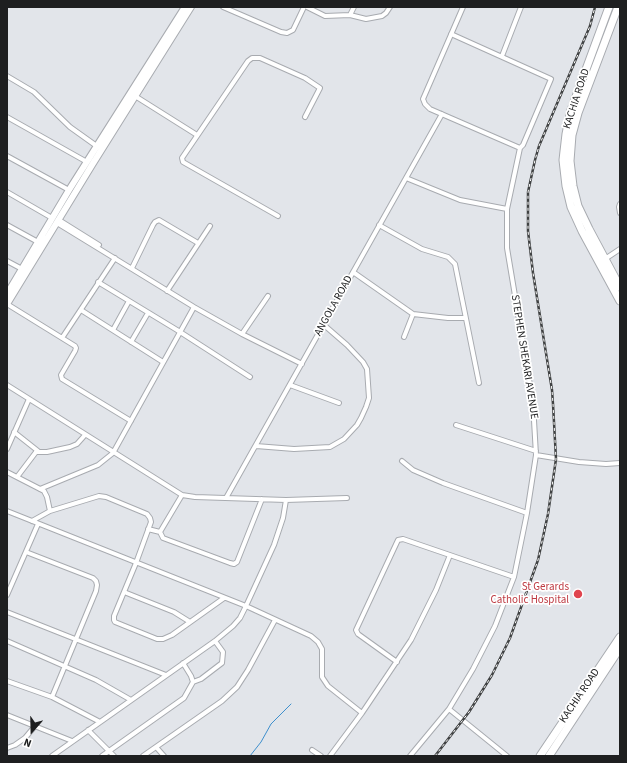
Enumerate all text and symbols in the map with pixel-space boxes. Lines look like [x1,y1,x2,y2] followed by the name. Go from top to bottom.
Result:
[561,67,593,131] street label: KACHIA ROAD
[312,274,356,338] street label: ANGOLA ROAD
[508,294,540,420] street label: STEPHEN SHEKARI AVENUE
[491,581,569,607] place label: St Gerards Catholic Hospital
[572,588,584,600] marker: St Gerards Catholic Hospital
[557,666,603,726] street label: KACHIA ROAD
[12,711,52,751] north arrow
[22,734,34,751] text: N

